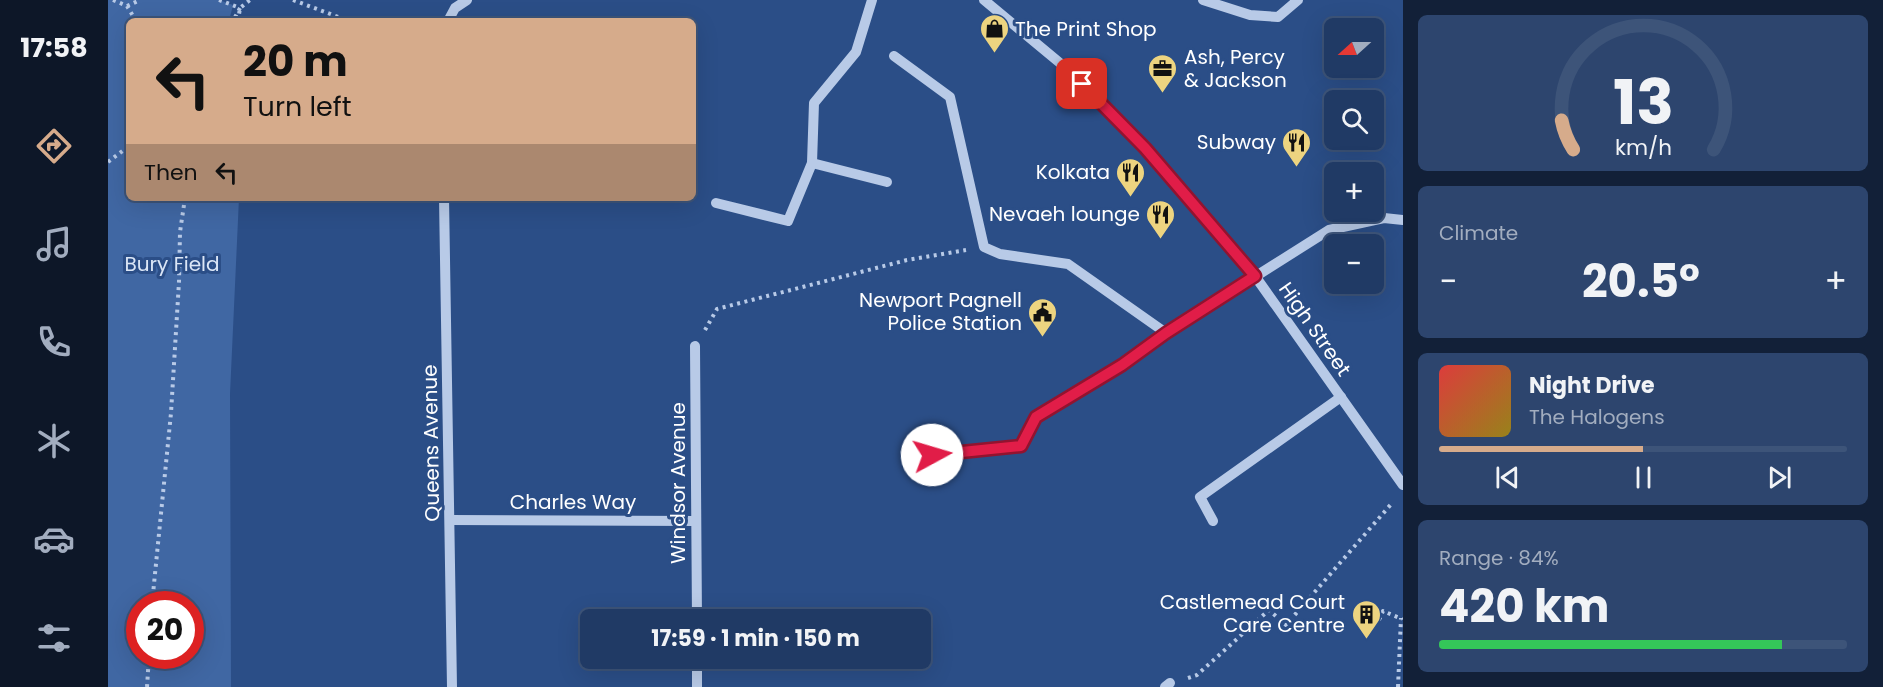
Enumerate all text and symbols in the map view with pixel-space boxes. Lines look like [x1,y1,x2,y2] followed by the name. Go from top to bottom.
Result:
[978,13,1010,55] shop icon: The Print Shop
[1015,15,1157,43] place label: The Print Shop
[1324,18,1384,78] north arrow
[1324,18,1384,294] map controls
[20,29,88,66] text: 17:58
[243,32,348,91] text: 20 m
[144,42,222,120] icon: left
[1184,43,1287,94] place label: Ash, Percy & Jackson
[1147,52,1179,94] office icon: Ash, Percy & Jackson
[1056,58,1107,109] pin
[1612,58,1674,146] text: 13
[1065,67,1098,100] icon: arrive
[243,88,352,125] text: Turn left
[1324,90,1384,150] button: search
[33,125,75,167] icon: directions
[1281,126,1313,168] restaurant icon: Subway
[1197,128,1276,156] place label: Subway
[1614,132,1672,163] text: km/h
[210,156,243,189] icon: left
[1115,156,1147,198] restaurant icon: Kolkata
[144,157,198,188] text: Then
[1036,158,1110,186] place label: Kolkata
[1324,162,1384,222] button: +
[1145,198,1177,240] restaurant icon: Nevaeh lounge
[989,200,1140,228] place label: Nevaeh lounge
[1439,219,1518,247] text: Climate
[33,223,75,265] icon: music
[1324,234,1384,294] button: −
[125,250,219,278] park label: Bury Field
[1582,250,1700,313] text: 20.5°
[1439,258,1457,305] text: −
[1824,258,1847,305] text: +
[1272,276,1358,382] street label: High Street
[859,286,1022,337] place label: Newport Pagnell Police Station
[1027,296,1059,338] public building icon: Newport Pagnell Police Station
[33,321,75,363] icon: phone
[416,364,446,522] street label: Queens Avenue
[1529,370,1655,401] text: Night Drive
[664,402,692,564] street label: Windsor Avenue
[1529,403,1665,431] text: The Halogens
[33,420,75,462] icon: climate
[900,423,964,487] position arrow
[1491,461,1524,494] icon: previous
[1627,461,1660,494] icon: pause
[1763,461,1796,494] icon: next
[510,488,636,516] street label: Charles Way
[33,518,75,560] icon: car
[1439,544,1559,572] text: Range · 84%
[1439,575,1610,638] text: 420 km
[1160,588,1345,639] place label: Castlemead Court Care Centre
[126,591,204,669] speed limit sign: 20
[1350,598,1382,640] building icon: Castlemead Court Care Centre
[33,617,75,659] icon: filters
[651,623,860,654] text: 17:59 · 1 min · 150 m

